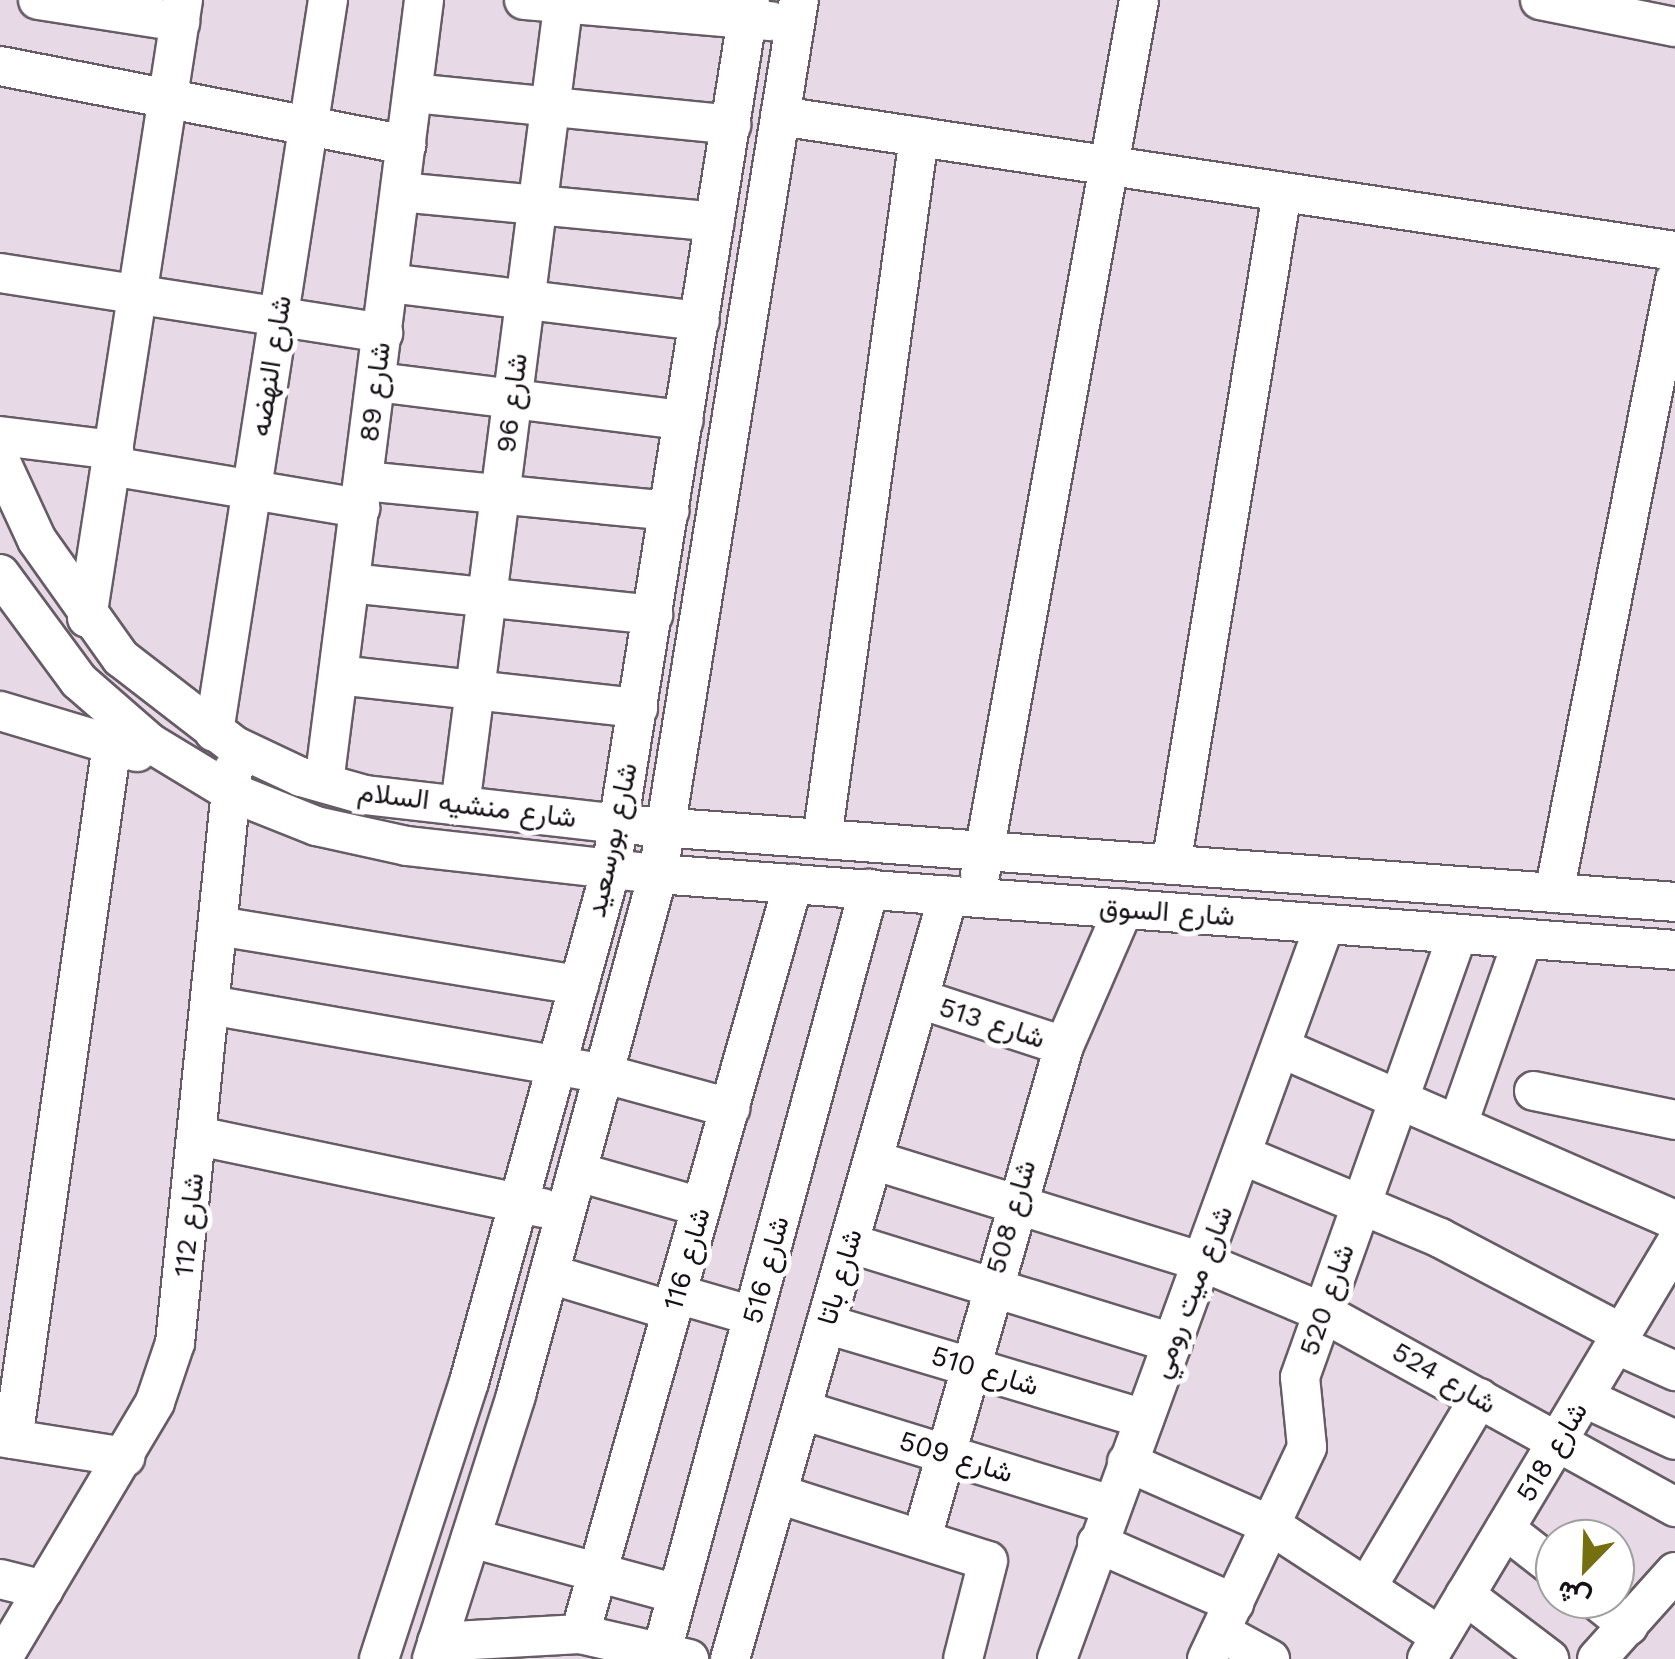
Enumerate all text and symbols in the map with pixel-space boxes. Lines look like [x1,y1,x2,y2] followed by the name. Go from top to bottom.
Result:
[243,293,299,439] street label: شارع النهضه
[352,340,398,444] street label: شارع 89
[489,351,535,455] street label: شارع 96
[579,760,645,920] street label: شارع بورسعيد
[356,775,578,835] street label: شارع منشيه السلام
[1098,891,1236,933] street label: شارع السوق
[935,990,1049,1056] street label: شارع 513
[979,1156,1043,1278] street label: شارع 508
[167,1172,211,1278] street label: شارع 112
[1144,1201,1240,1383] street label: شارع ميت رومي
[656,1204,718,1314] street label: شارع 116
[736,1212,796,1328] street label: شارع 516
[810,1225,870,1329] street label: شارع باتا
[1292,1240,1362,1360] street label: شارع 520
[1386,1335,1502,1421] street label: شارع 524
[927,1339,1043,1403] street label: شارع 510
[1509,1396,1595,1508] street label: شارع 518
[895,1424,1017,1490] street label: شارع 509
[1535,1519,1635,1619] north arrow
[1552,1573,1596,1617] text: ش

